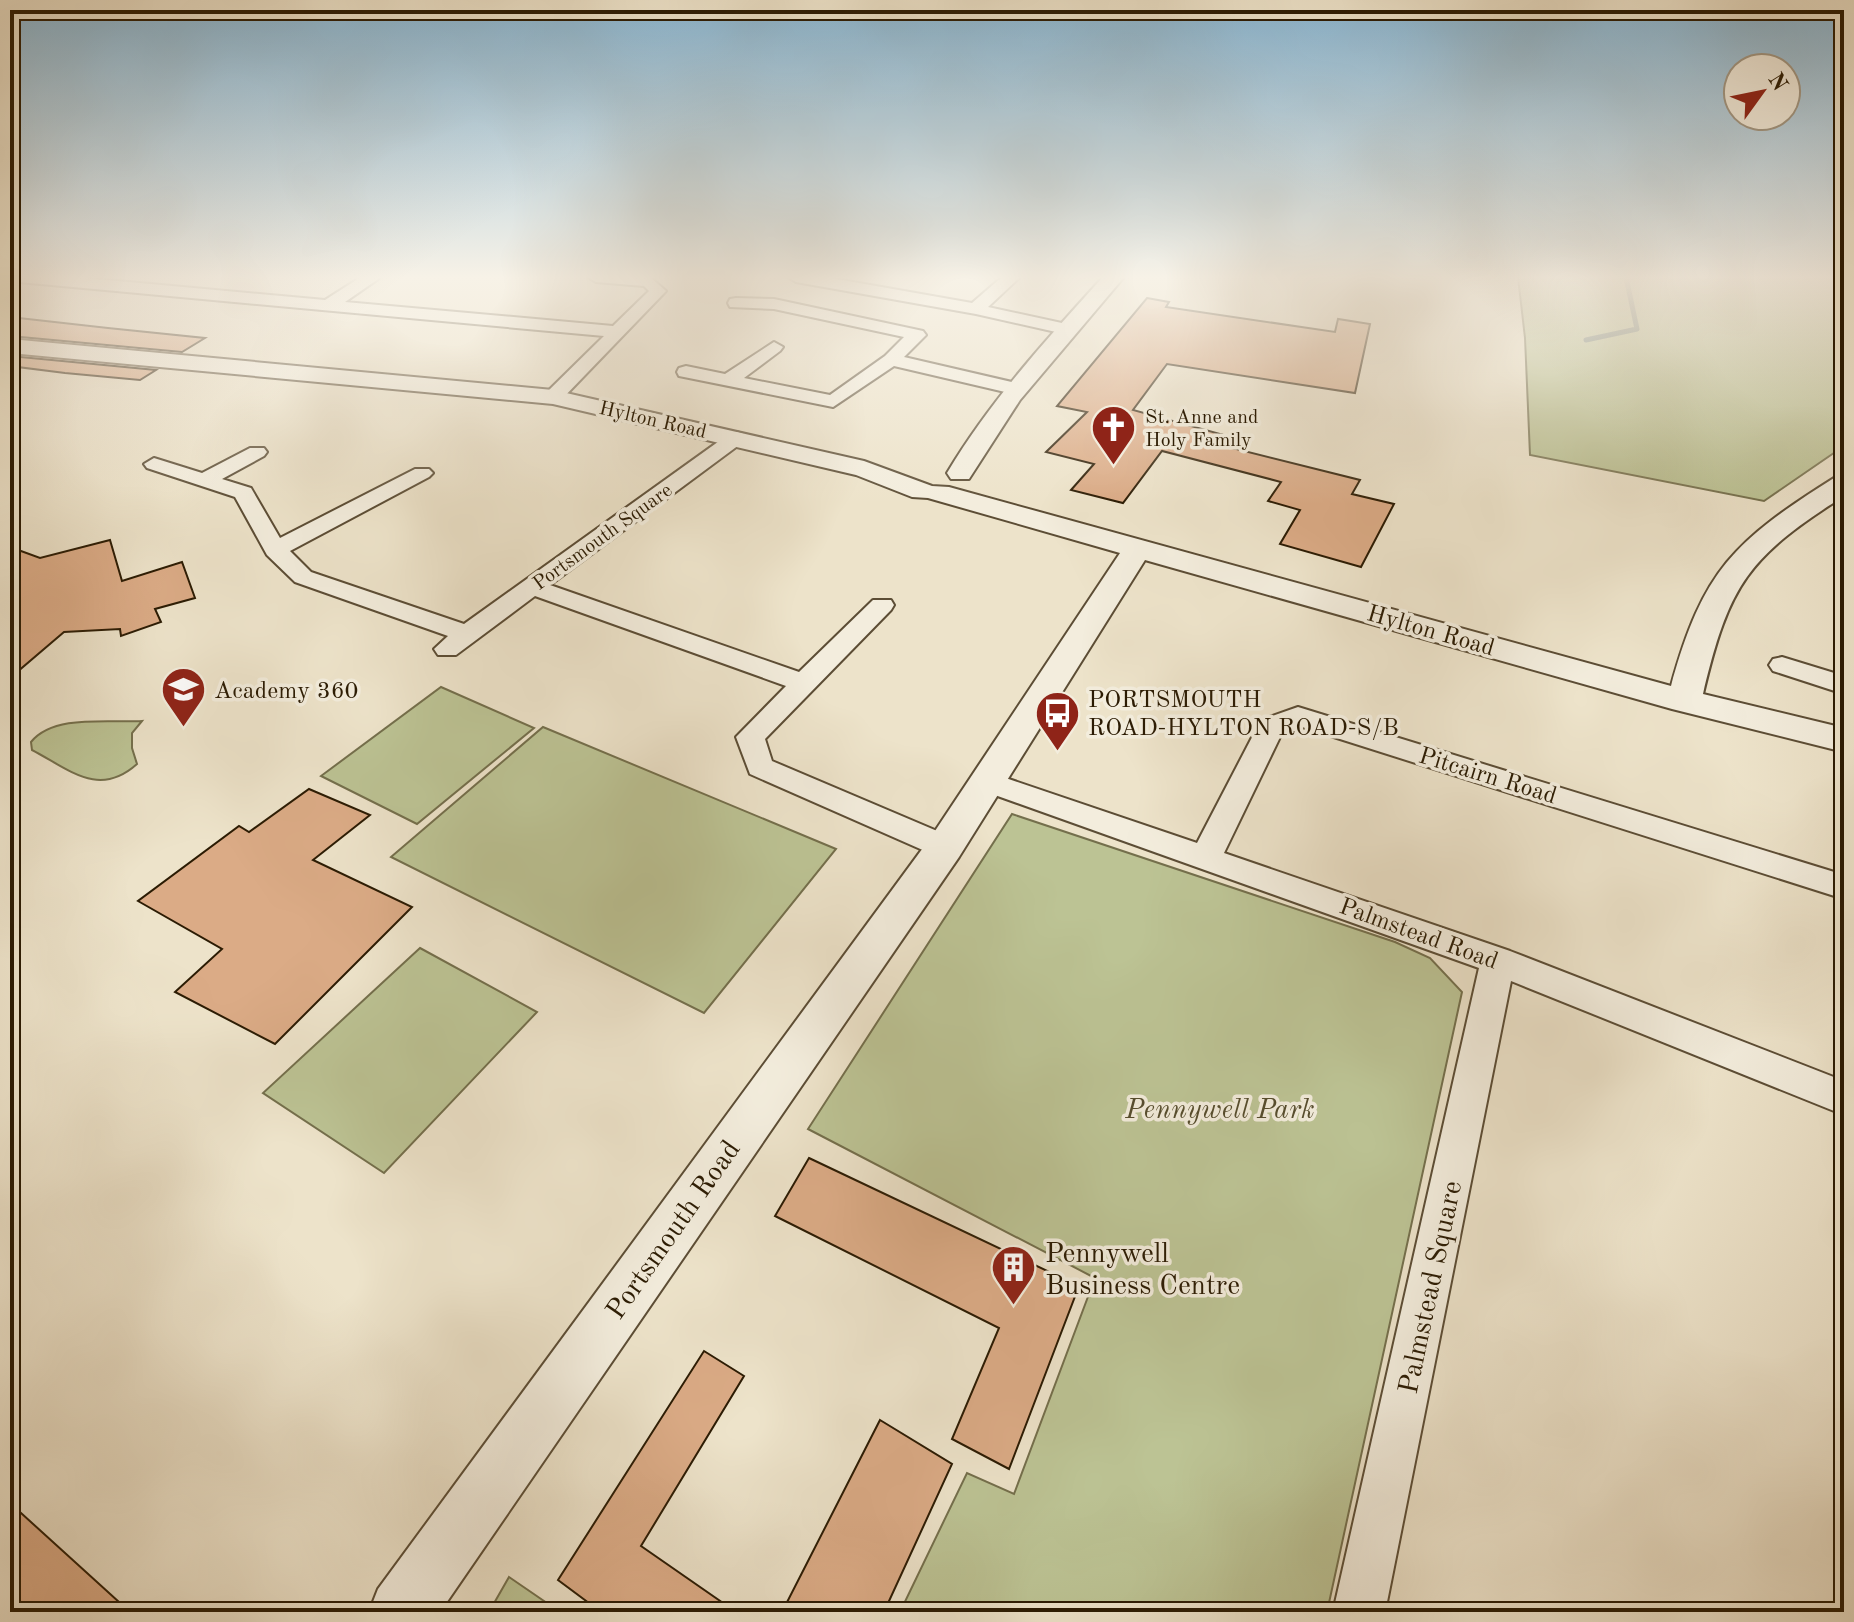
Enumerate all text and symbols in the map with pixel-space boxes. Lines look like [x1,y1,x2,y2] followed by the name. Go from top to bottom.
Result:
[1722,52,1802,132] north arrow
[1763,69,1791,95] text: N
[597,399,708,443] street label: Hylton Road
[1090,404,1138,467] church icon: St. Anne and Holy Family
[1145,408,1258,451] place label: St. Anne and Holy Family
[530,481,676,595] street label: Portsmouth Square
[1364,602,1497,662] street label: Hylton Road
[159,666,207,729] school or university icon: Academy 360
[214,680,358,704] place label: Academy 360
[1033,689,1081,752] bus stop icon: PORTSMOUTH ROAD-HYLTON ROAD-S/B
[1088,689,1399,741] place label: PORTSMOUTH ROAD-HYLTON ROAD-S/B
[1416,745,1559,809] street label: Pitcairn Road
[1336,895,1501,975] street label: Palmstead Road
[1124,1097,1315,1125] park label: Pennywell Park
[602,1136,747,1325] street label: Portsmouth Road
[1396,1179,1468,1397] street label: Palmstead Square
[1045,1241,1240,1301] place label: Pennywell Business Centre
[990,1244,1038,1307] building icon: Pennywell Business Centre

